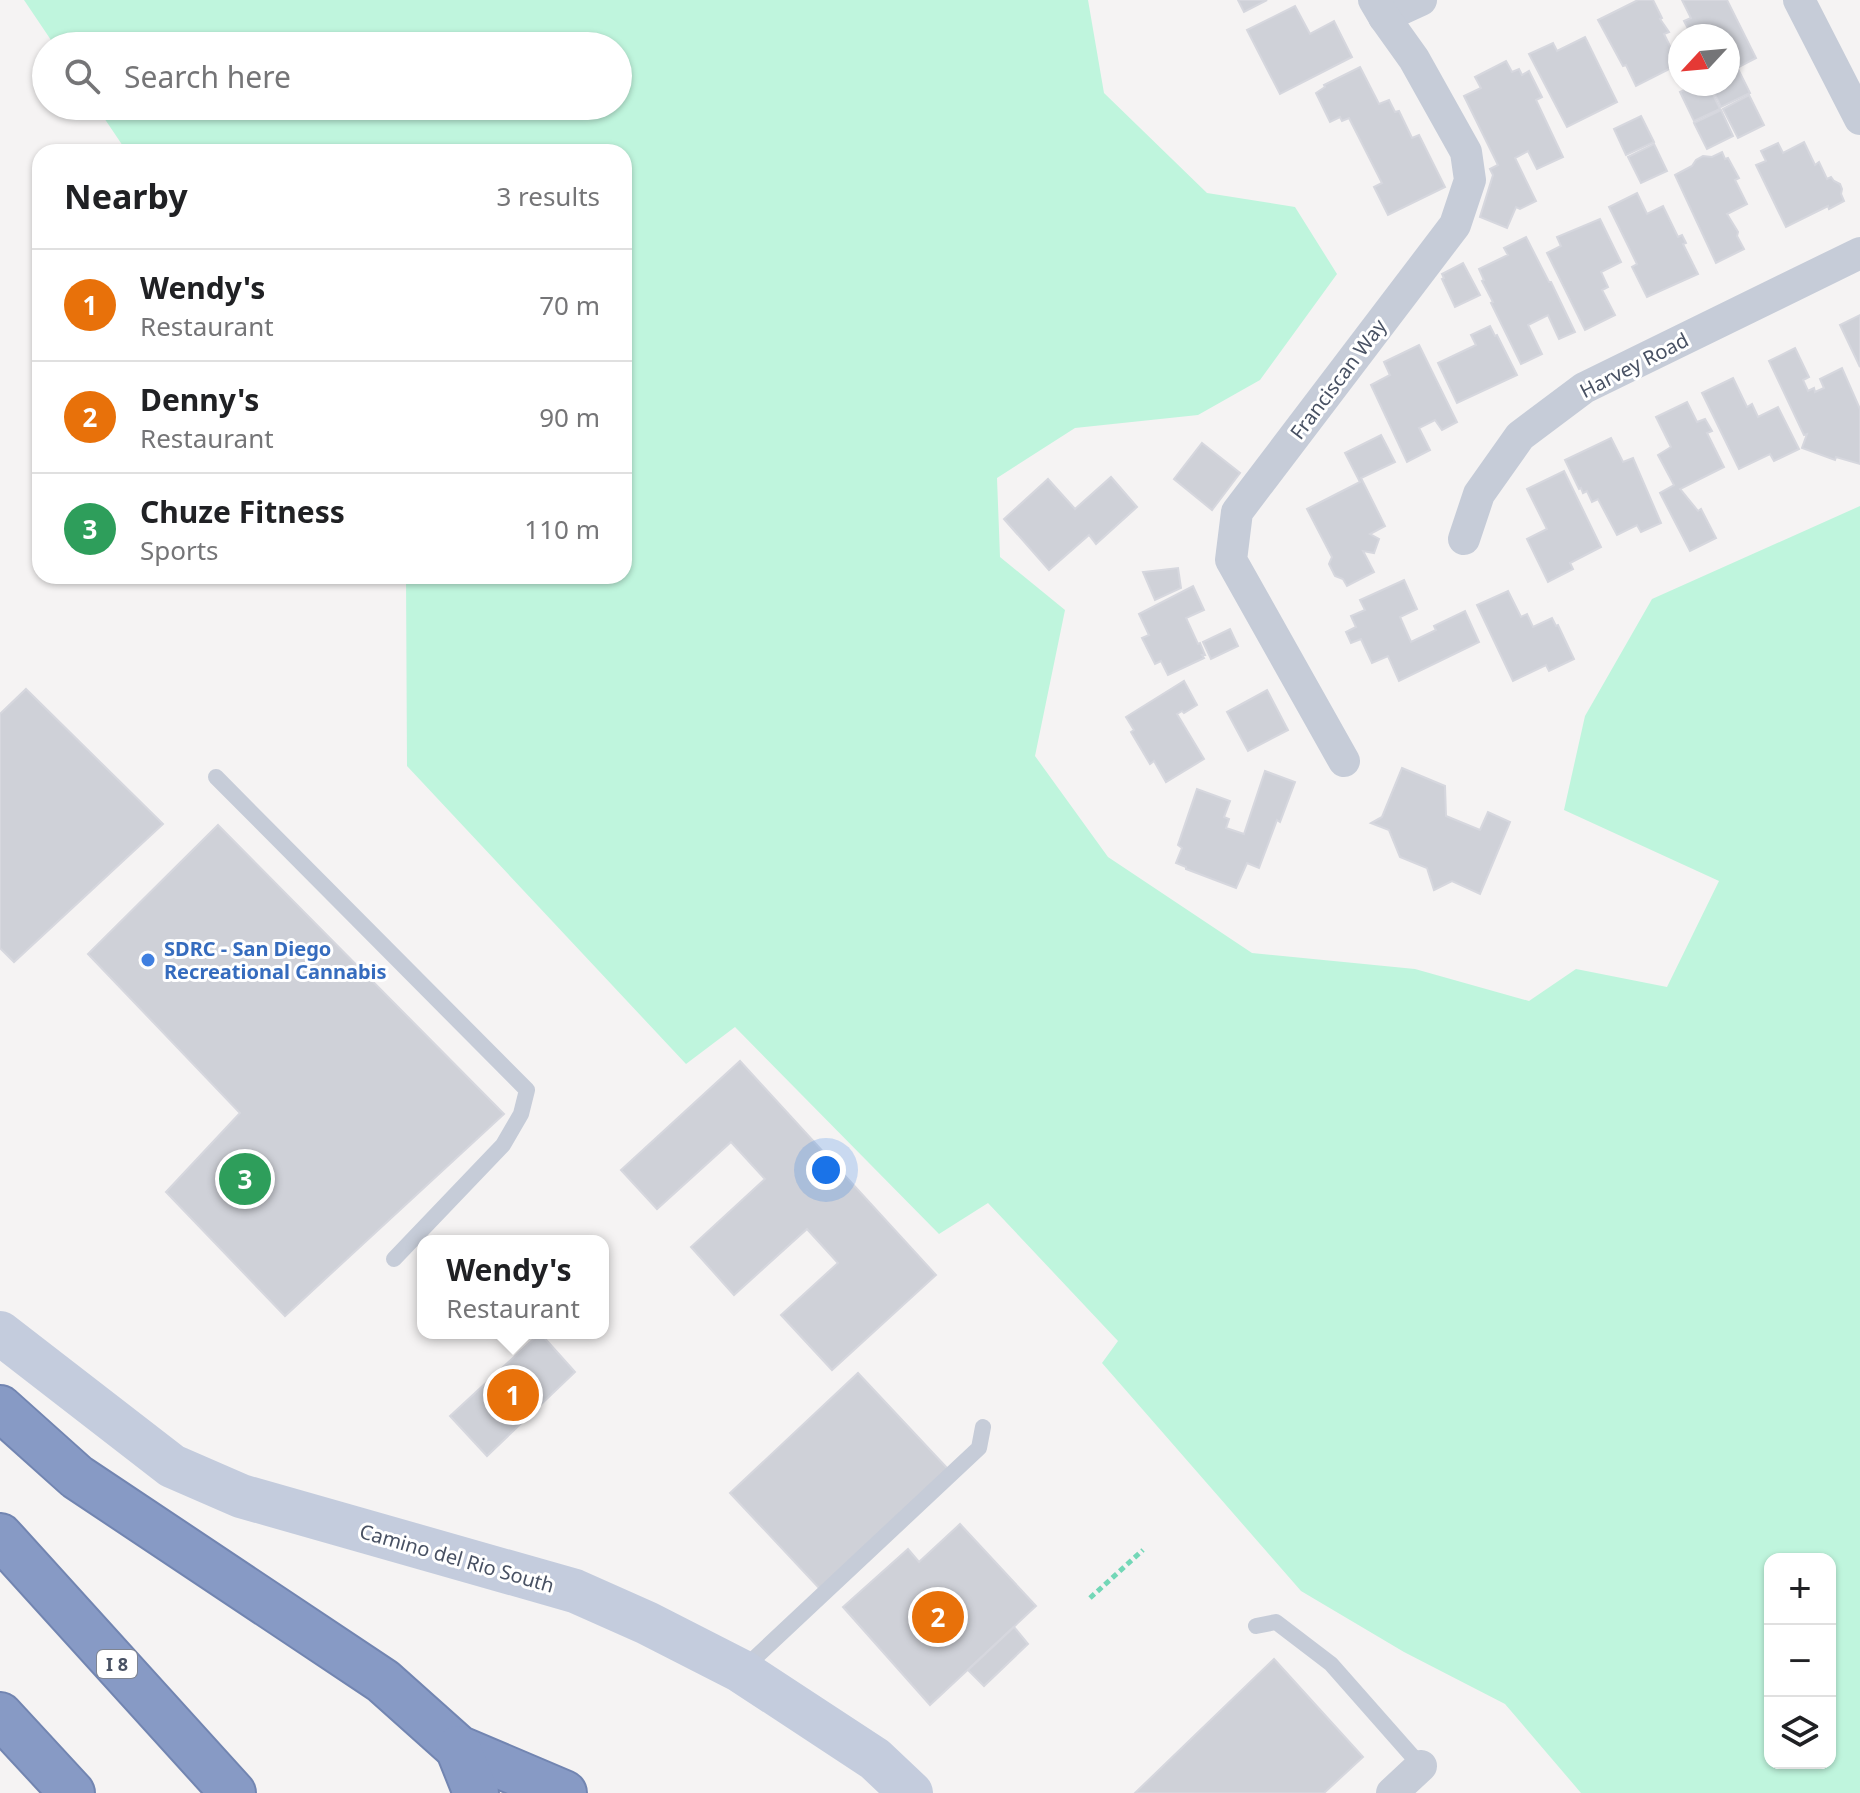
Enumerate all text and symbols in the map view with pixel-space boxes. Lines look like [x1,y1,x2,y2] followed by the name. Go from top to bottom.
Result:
[1668,24,1740,96] north arrow
[32,32,632,120] search box
[60,54,104,98] icon: search
[124,56,291,97] text: Search here
[64,173,188,219] text: Nearby
[496,178,600,214] text: 3 results
[140,267,265,308] text: Wendy's
[83,287,97,323] text: 1
[539,287,600,323] text: 70 m
[140,308,274,344] text: Restaurant
[1284,313,1393,445] street label: Franciscan Way
[1575,326,1693,404] street label: Harvey Road
[140,379,259,420] text: Denny's
[83,399,97,435] text: 2
[539,399,600,435] text: 90 m
[140,420,274,456] text: Restaurant
[140,491,345,532] text: Chuze Fitness
[83,511,97,547] text: 3
[524,511,600,547] text: 110 m
[140,532,219,568] text: Sports
[164,935,387,985] place label: SDRC - San Diego Recreational Cannabis
[139,951,157,969] marker: SDRC - San Diego Recreational Cannabis
[219,1149,271,1209] pin: 3
[806,1150,846,1190] your location
[417,1235,609,1339] popup
[446,1249,571,1290] text: Wendy's
[446,1290,580,1326] text: Restaurant
[487,1365,539,1425] pin: 1
[357,1517,557,1599] street label: Camino del Rio South
[1764,1553,1836,1769] map controls
[1764,1553,1836,1625] button: +
[912,1587,964,1647] pin: 2
[1764,1625,1836,1697] button: −
[97,1650,137,1678] road number: I 8
[1764,1697,1836,1769] button: layers

